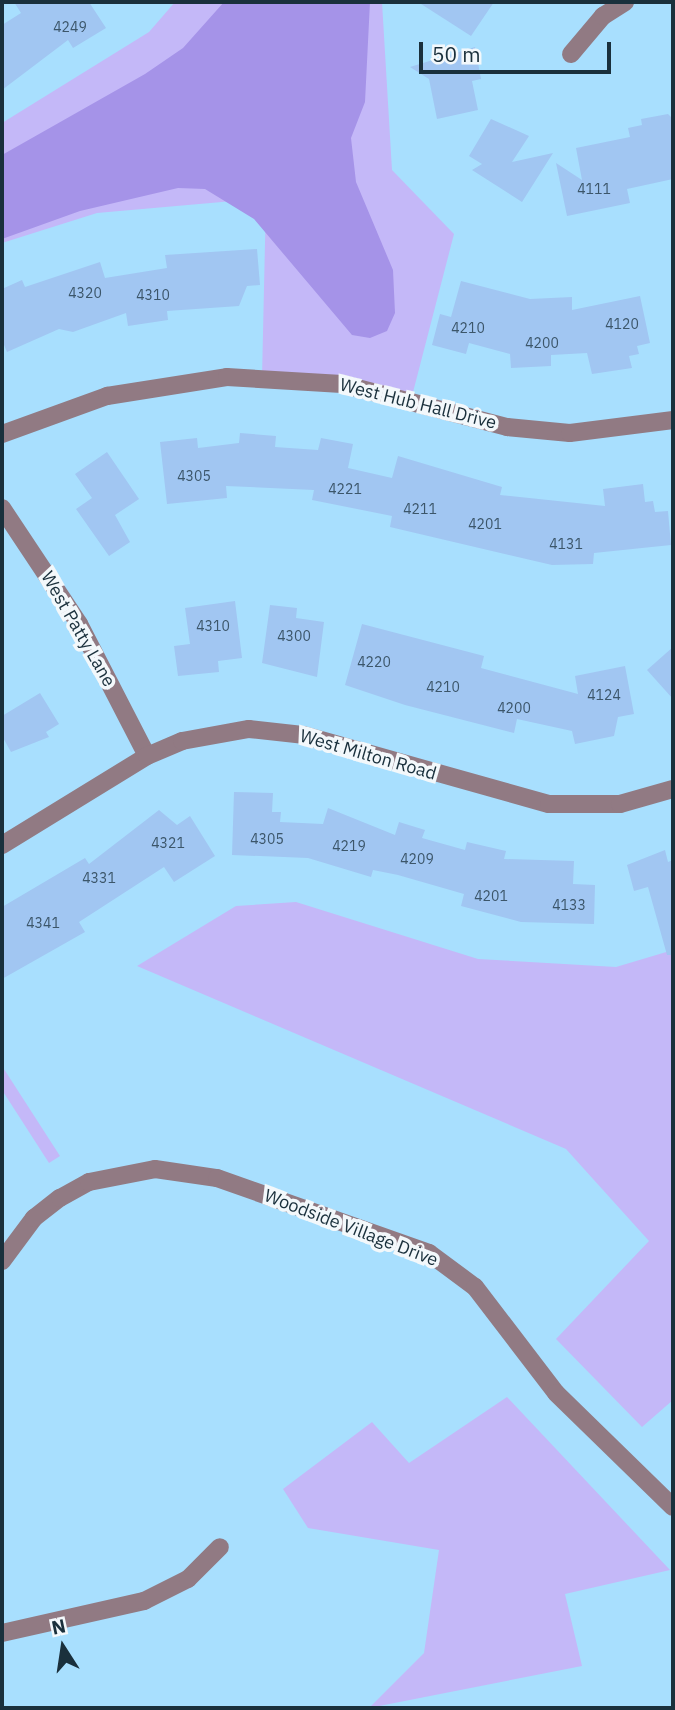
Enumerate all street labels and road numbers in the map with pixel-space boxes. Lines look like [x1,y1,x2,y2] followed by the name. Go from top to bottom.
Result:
[337,374,499,434] street label: West Hub Hall Drive
[36,567,120,691] street label: West Patty Lane
[297,725,439,785] street label: West Milton Road
[261,1185,441,1271] street label: Woodside Village Drive

